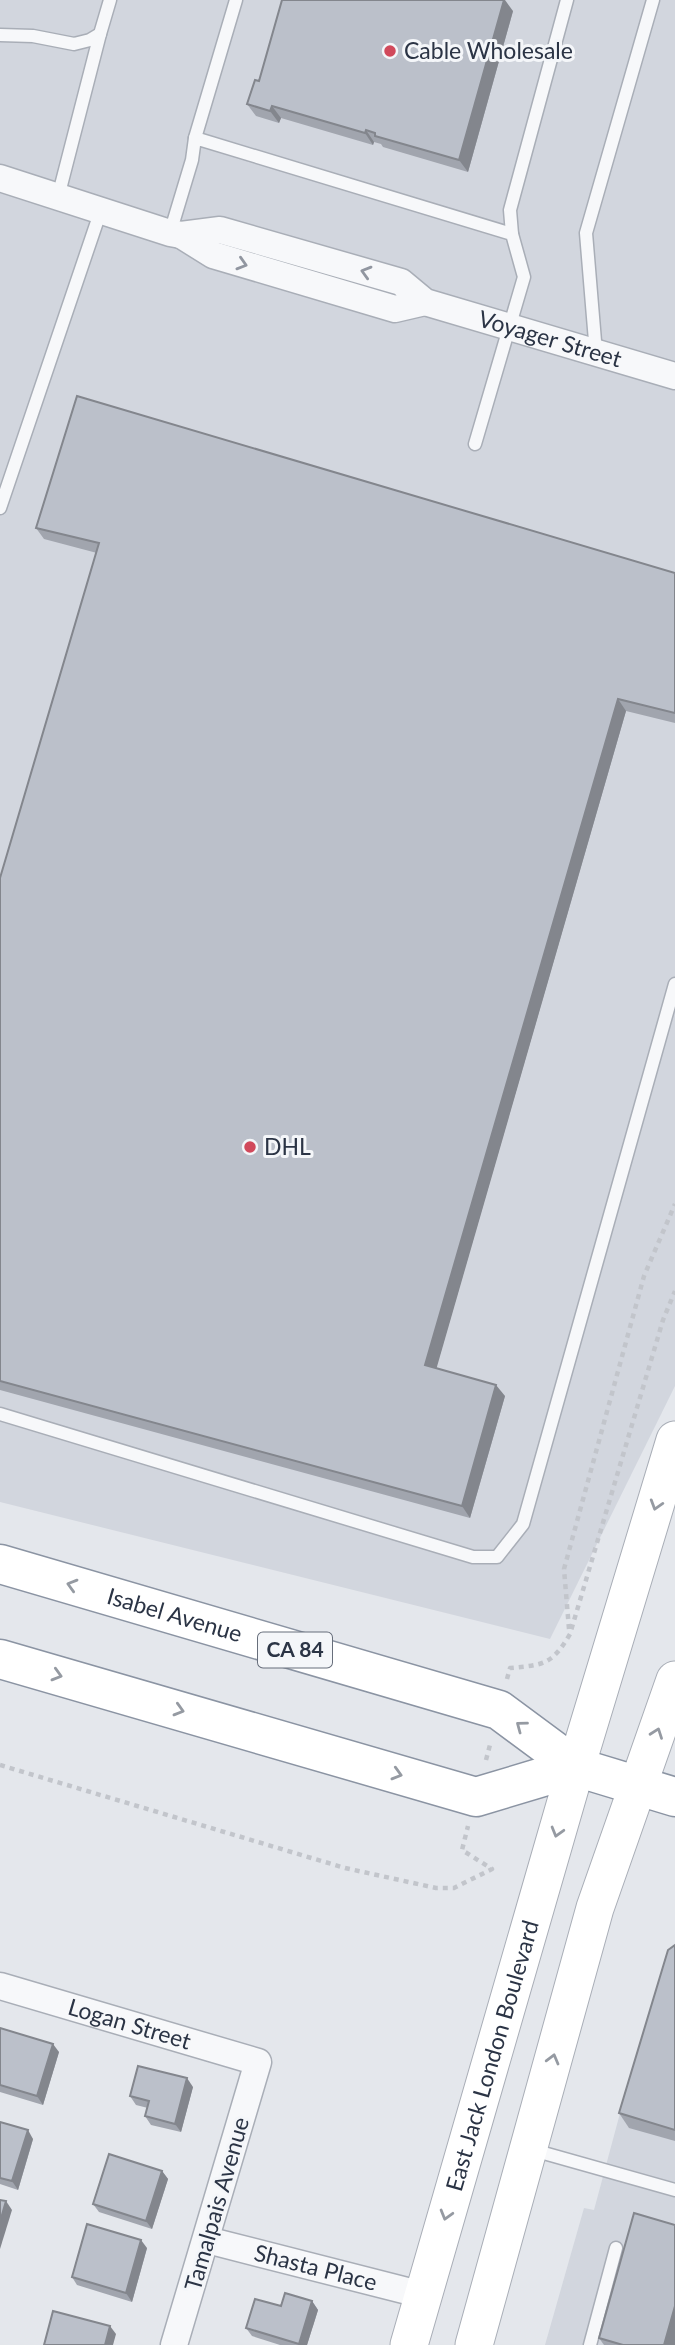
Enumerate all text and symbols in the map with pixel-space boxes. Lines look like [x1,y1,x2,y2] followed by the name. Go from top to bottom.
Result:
[404,36,573,64] place label: Cable Wholesale
[382,43,398,59] marker: Cable Wholesale
[236,255,248,270] one-way arrow
[360,266,372,280] one-way arrow
[475,304,626,373] street label: Voyager Street
[264,1132,311,1160] place label: DHL
[242,1139,258,1155] marker: DHL
[649,1499,664,1511] one-way arrow
[66,1578,78,1593] one-way arrow
[104,1581,246,1647] street label: Isabel Avenue
[258,1632,332,1668] road number: CA 84
[50,1667,62,1681] one-way arrow
[172,1702,184,1717] one-way arrow
[516,1722,529,1734] one-way arrow
[649,1727,663,1739] one-way arrow
[391,1766,403,1780] one-way arrow
[551,1826,566,1838] one-way arrow
[439,1917,544,2194] street label: East Jack London Boulevard
[65,1992,195,2055] street label: Logan Street
[545,2054,559,2066] one-way arrow
[178,2114,254,2294] street label: Tamalpais Avenue
[440,2209,455,2221] one-way arrow
[251,2238,380,2296] street label: Shasta Place

